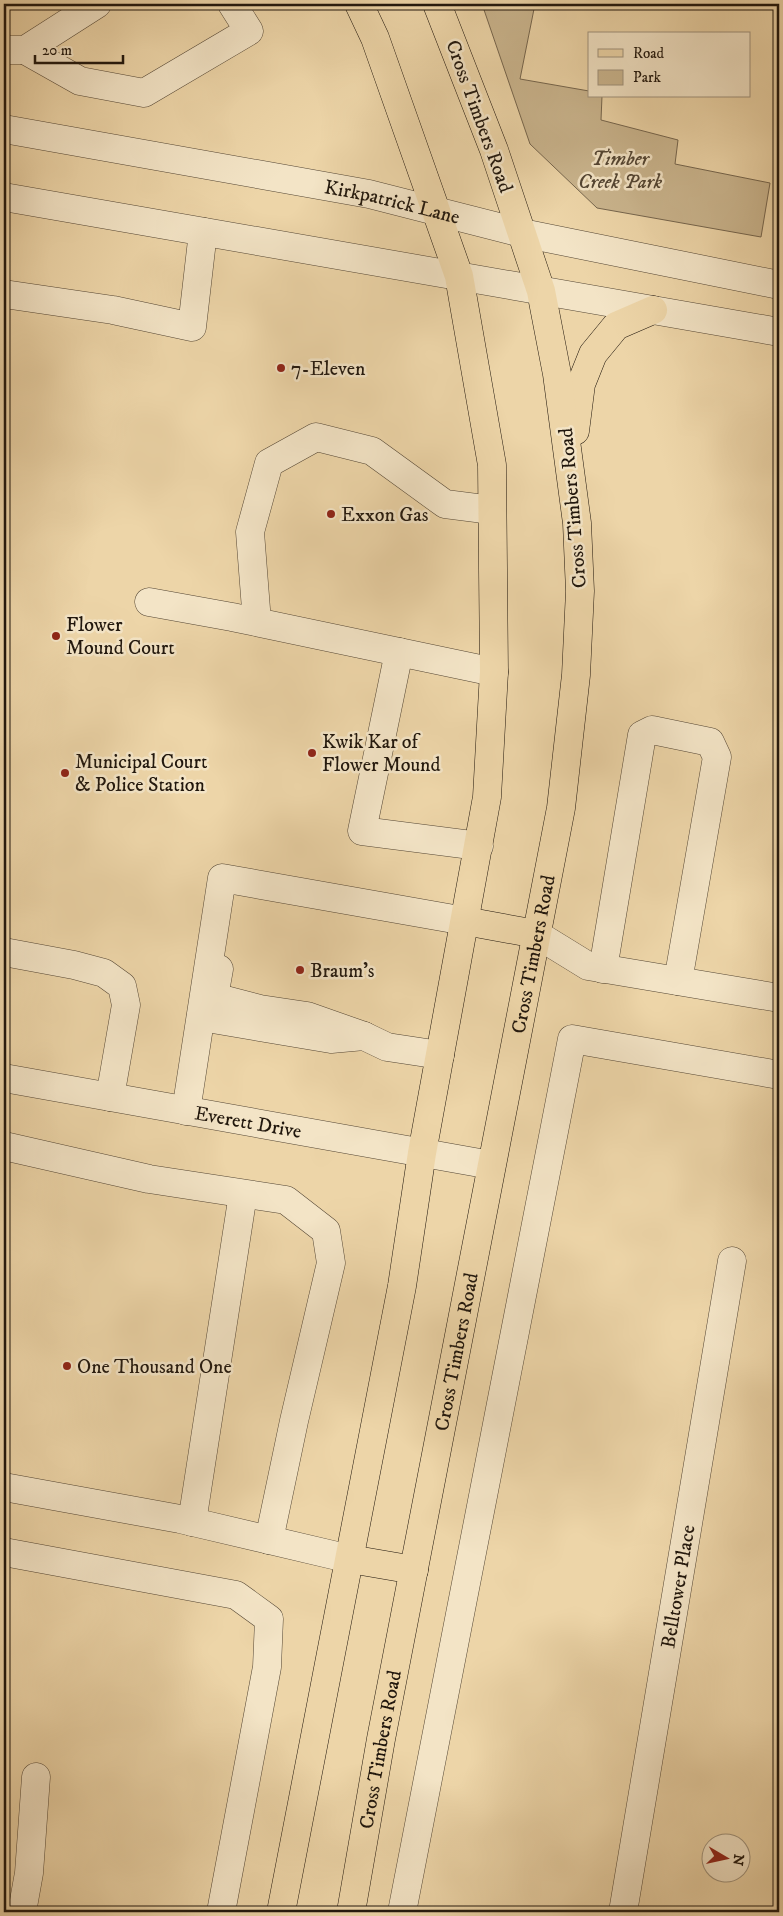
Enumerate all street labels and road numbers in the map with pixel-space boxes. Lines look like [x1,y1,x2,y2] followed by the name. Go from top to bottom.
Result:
[439,37,518,196] street label: Cross Timbers Road
[322,175,462,231] street label: Kirkpatrick Lane
[554,427,593,589] street label: Cross Timbers Road
[507,873,562,1036] street label: Cross Timbers Road
[192,1101,303,1145] street label: Everett Drive
[430,1271,485,1433] street label: Cross Timbers Road
[656,1523,702,1650] street label: Belltower Place
[355,1668,408,1831] street label: Cross Timbers Road

